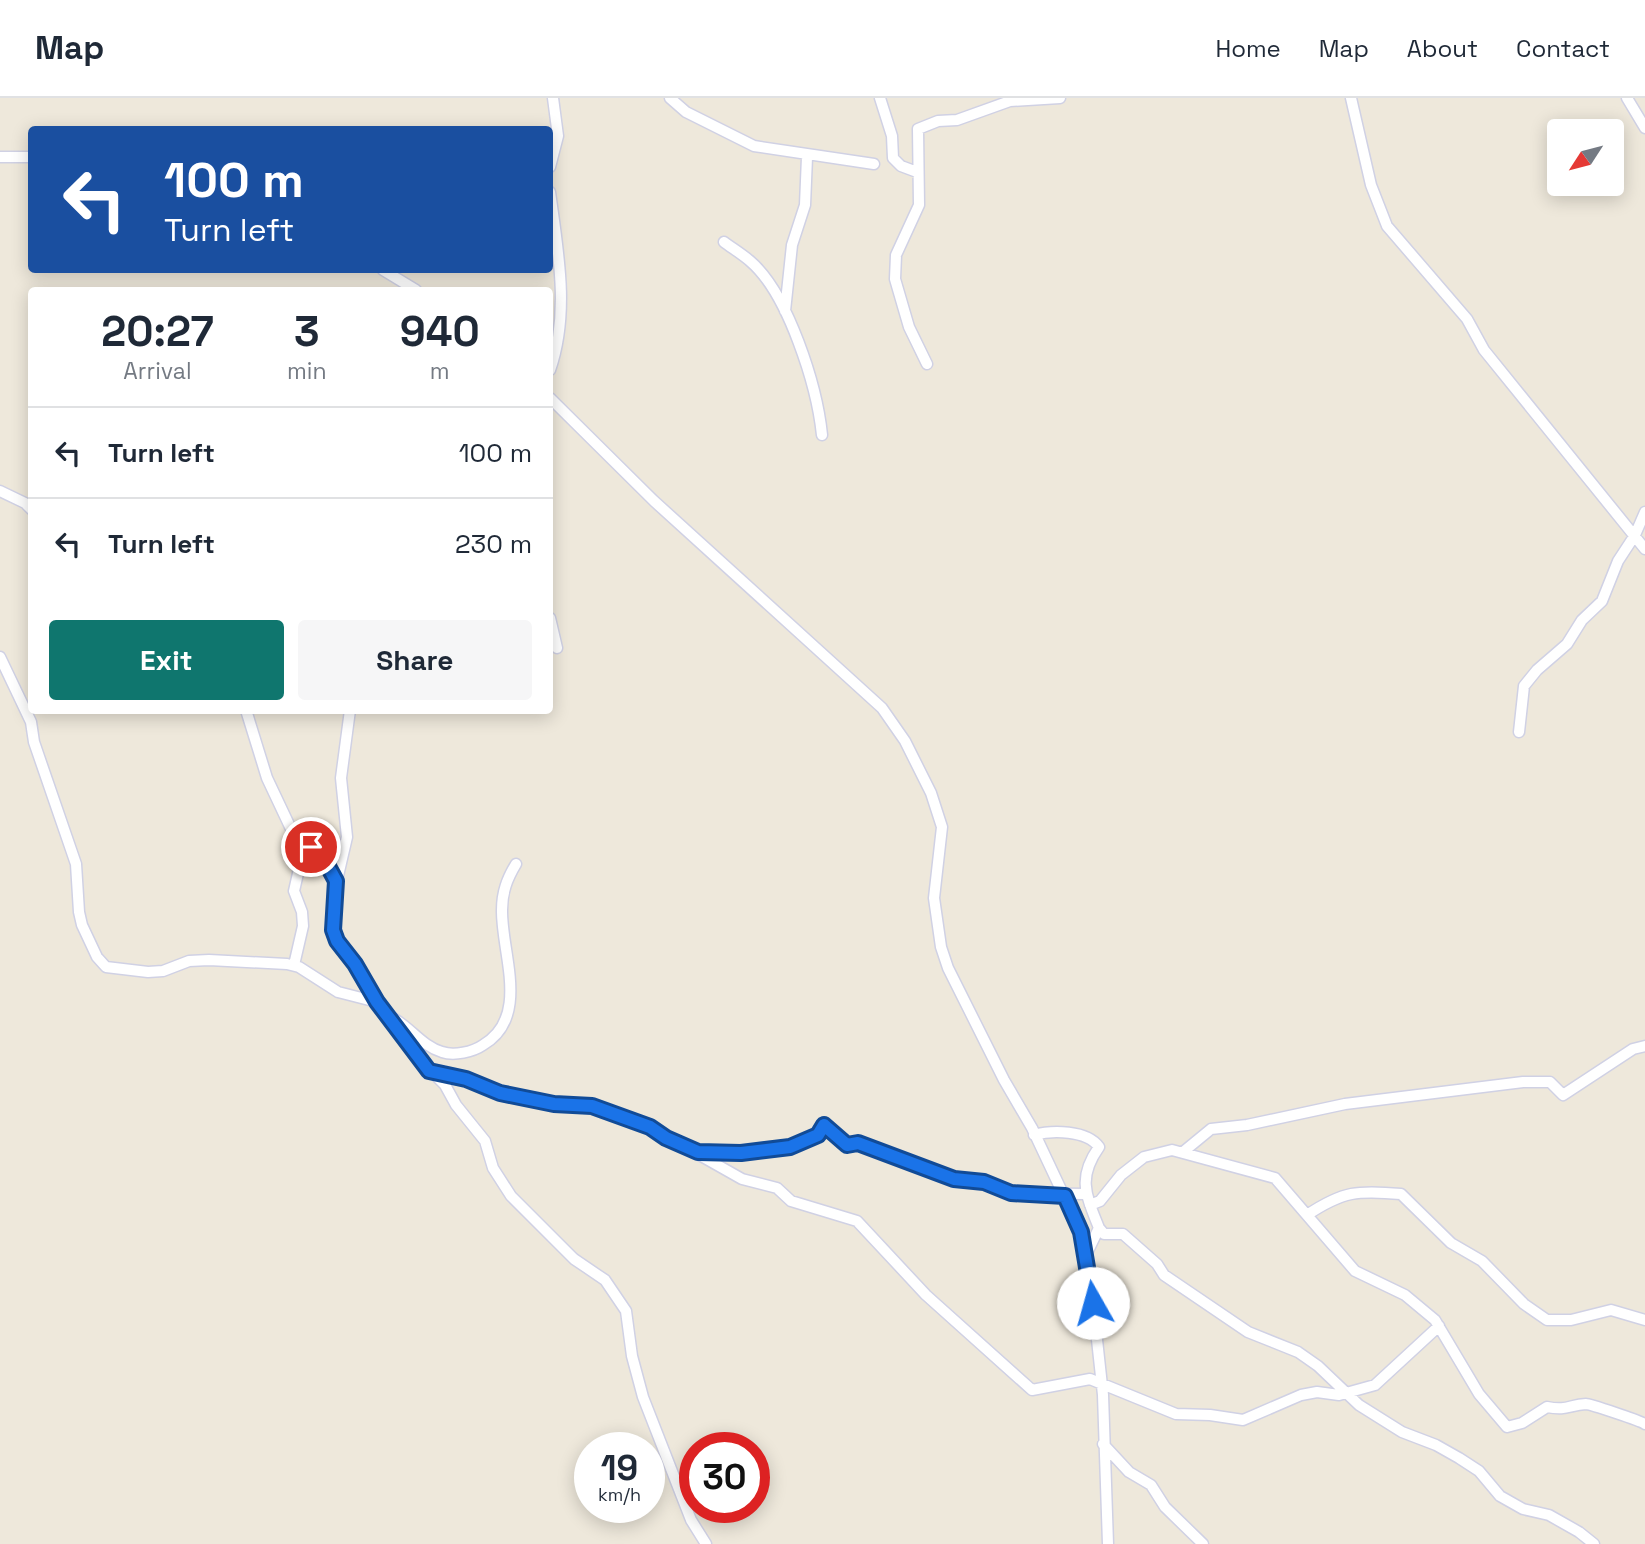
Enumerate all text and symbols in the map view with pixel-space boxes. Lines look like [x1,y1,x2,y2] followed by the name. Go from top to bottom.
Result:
[35,27,104,69] text: Map
[1215,33,1281,64] text: Home
[1319,33,1369,64] text: Map
[1407,33,1478,64] text: About
[1516,33,1610,64] text: Contact
[1547,119,1624,196] north arrow
[1547,119,1624,196] map controls
[164,149,304,211] text: 100 m
[49,154,140,245] icon: left
[164,210,294,250] text: Turn left
[101,305,214,358] text: 20:27
[294,305,320,358] text: 3
[400,305,480,358] text: 940
[123,356,192,386] text: Arrival
[287,356,327,386] text: min
[430,356,450,386] text: m
[49,434,87,472] icon: left
[108,436,215,470] text: Turn left
[459,436,532,470] text: 100 m
[49,525,87,563] icon: left
[108,527,215,561] text: Turn left
[455,527,532,561] text: 230 m
[49,620,284,700] button: Exit
[298,620,532,700] button: Share
[281,817,341,877] pin
[292,828,330,866] icon: arrive
[1056,1266,1130,1340] position arrow
[679,1432,770,1523] speed limit sign: 30
[601,1446,638,1490] text: 19
[598,1483,641,1506] text: km/h

